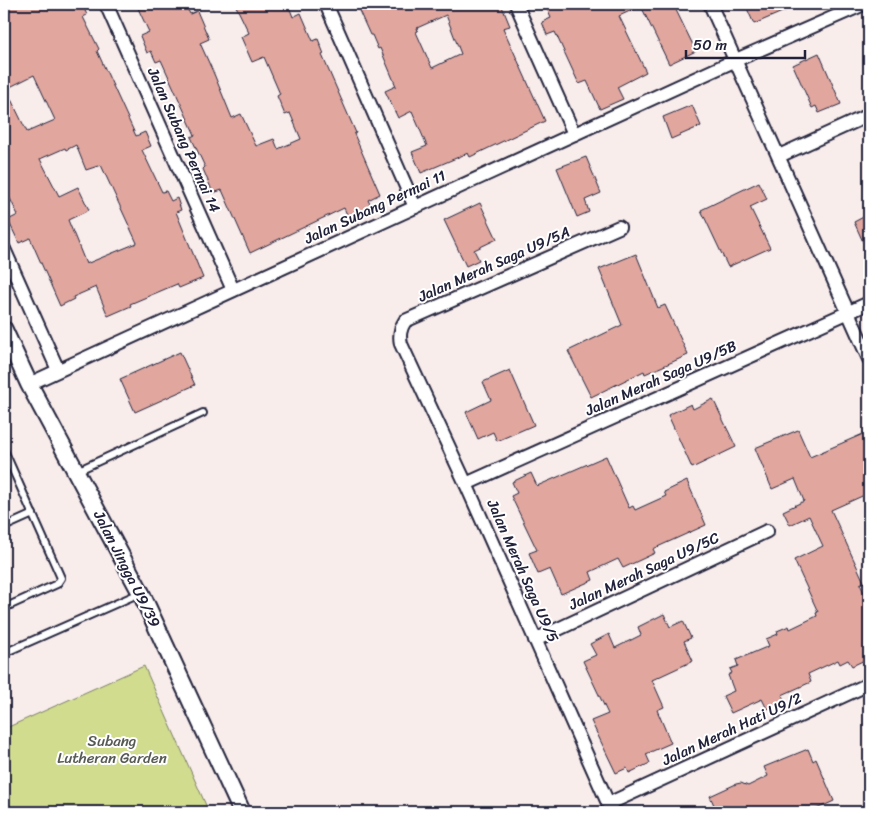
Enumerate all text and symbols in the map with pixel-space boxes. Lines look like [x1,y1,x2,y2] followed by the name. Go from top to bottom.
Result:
[686,28,804,60] scale bar
[693,32,728,58] text: 50 m
[140,62,228,217] street label: Jalan Subang Permai 14
[299,163,450,252] street label: Jalan Subang Permai 11
[413,219,574,310] street label: Jalan Merah Saga U9/5A
[580,333,742,424] street label: Jalan Merah Saga U9/5B
[479,494,566,647] street label: Jalan Merah Saga U9/5
[86,505,168,632] street label: Jalan Jingga U9/39
[564,524,724,618] street label: Jalan Merah Saga U9/5C
[657,685,807,773] street label: Jalan Merah Hati U9/2
[57,728,167,771] park label: Subang Lutheran Garden

